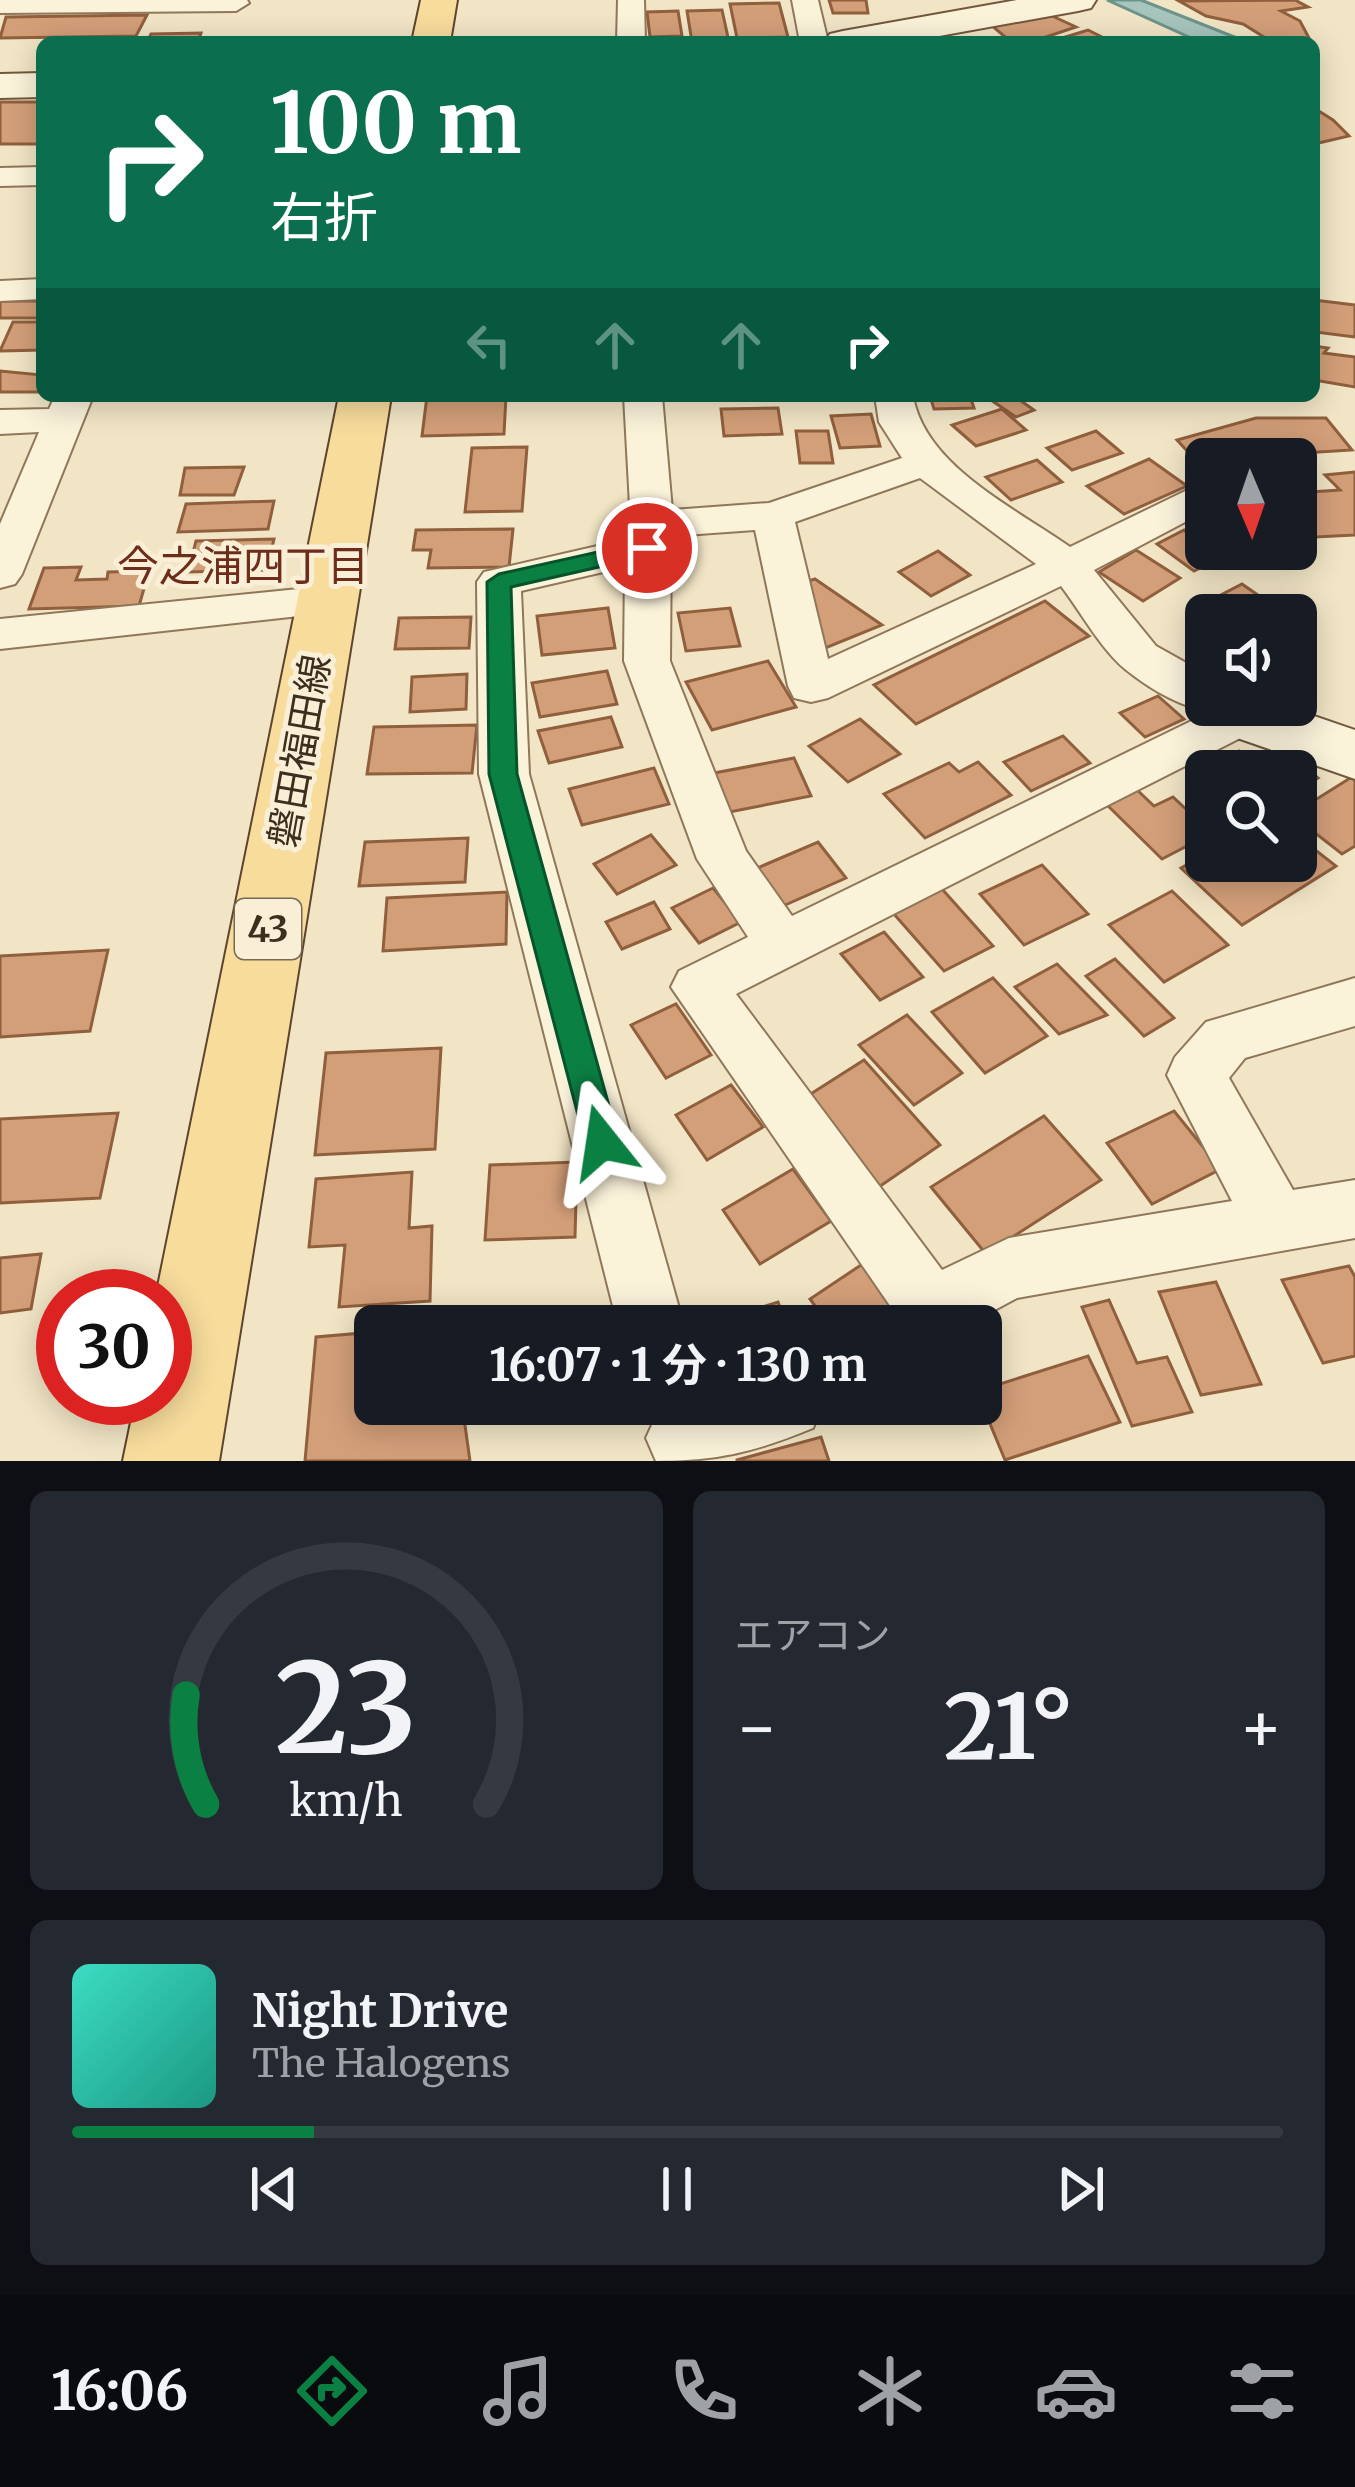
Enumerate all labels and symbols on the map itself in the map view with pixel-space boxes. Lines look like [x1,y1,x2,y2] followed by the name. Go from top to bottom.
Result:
[1185,438,1317,570] north arrow
[596,497,698,599] pin
[117,540,369,592] district label: 今之浦四丁目
[259,651,341,851] street label: 磐田福田線
[235,899,301,959] road number: 43
[539,1079,665,1205] position arrow
[36,1269,192,1425] speed limit sign: 30

